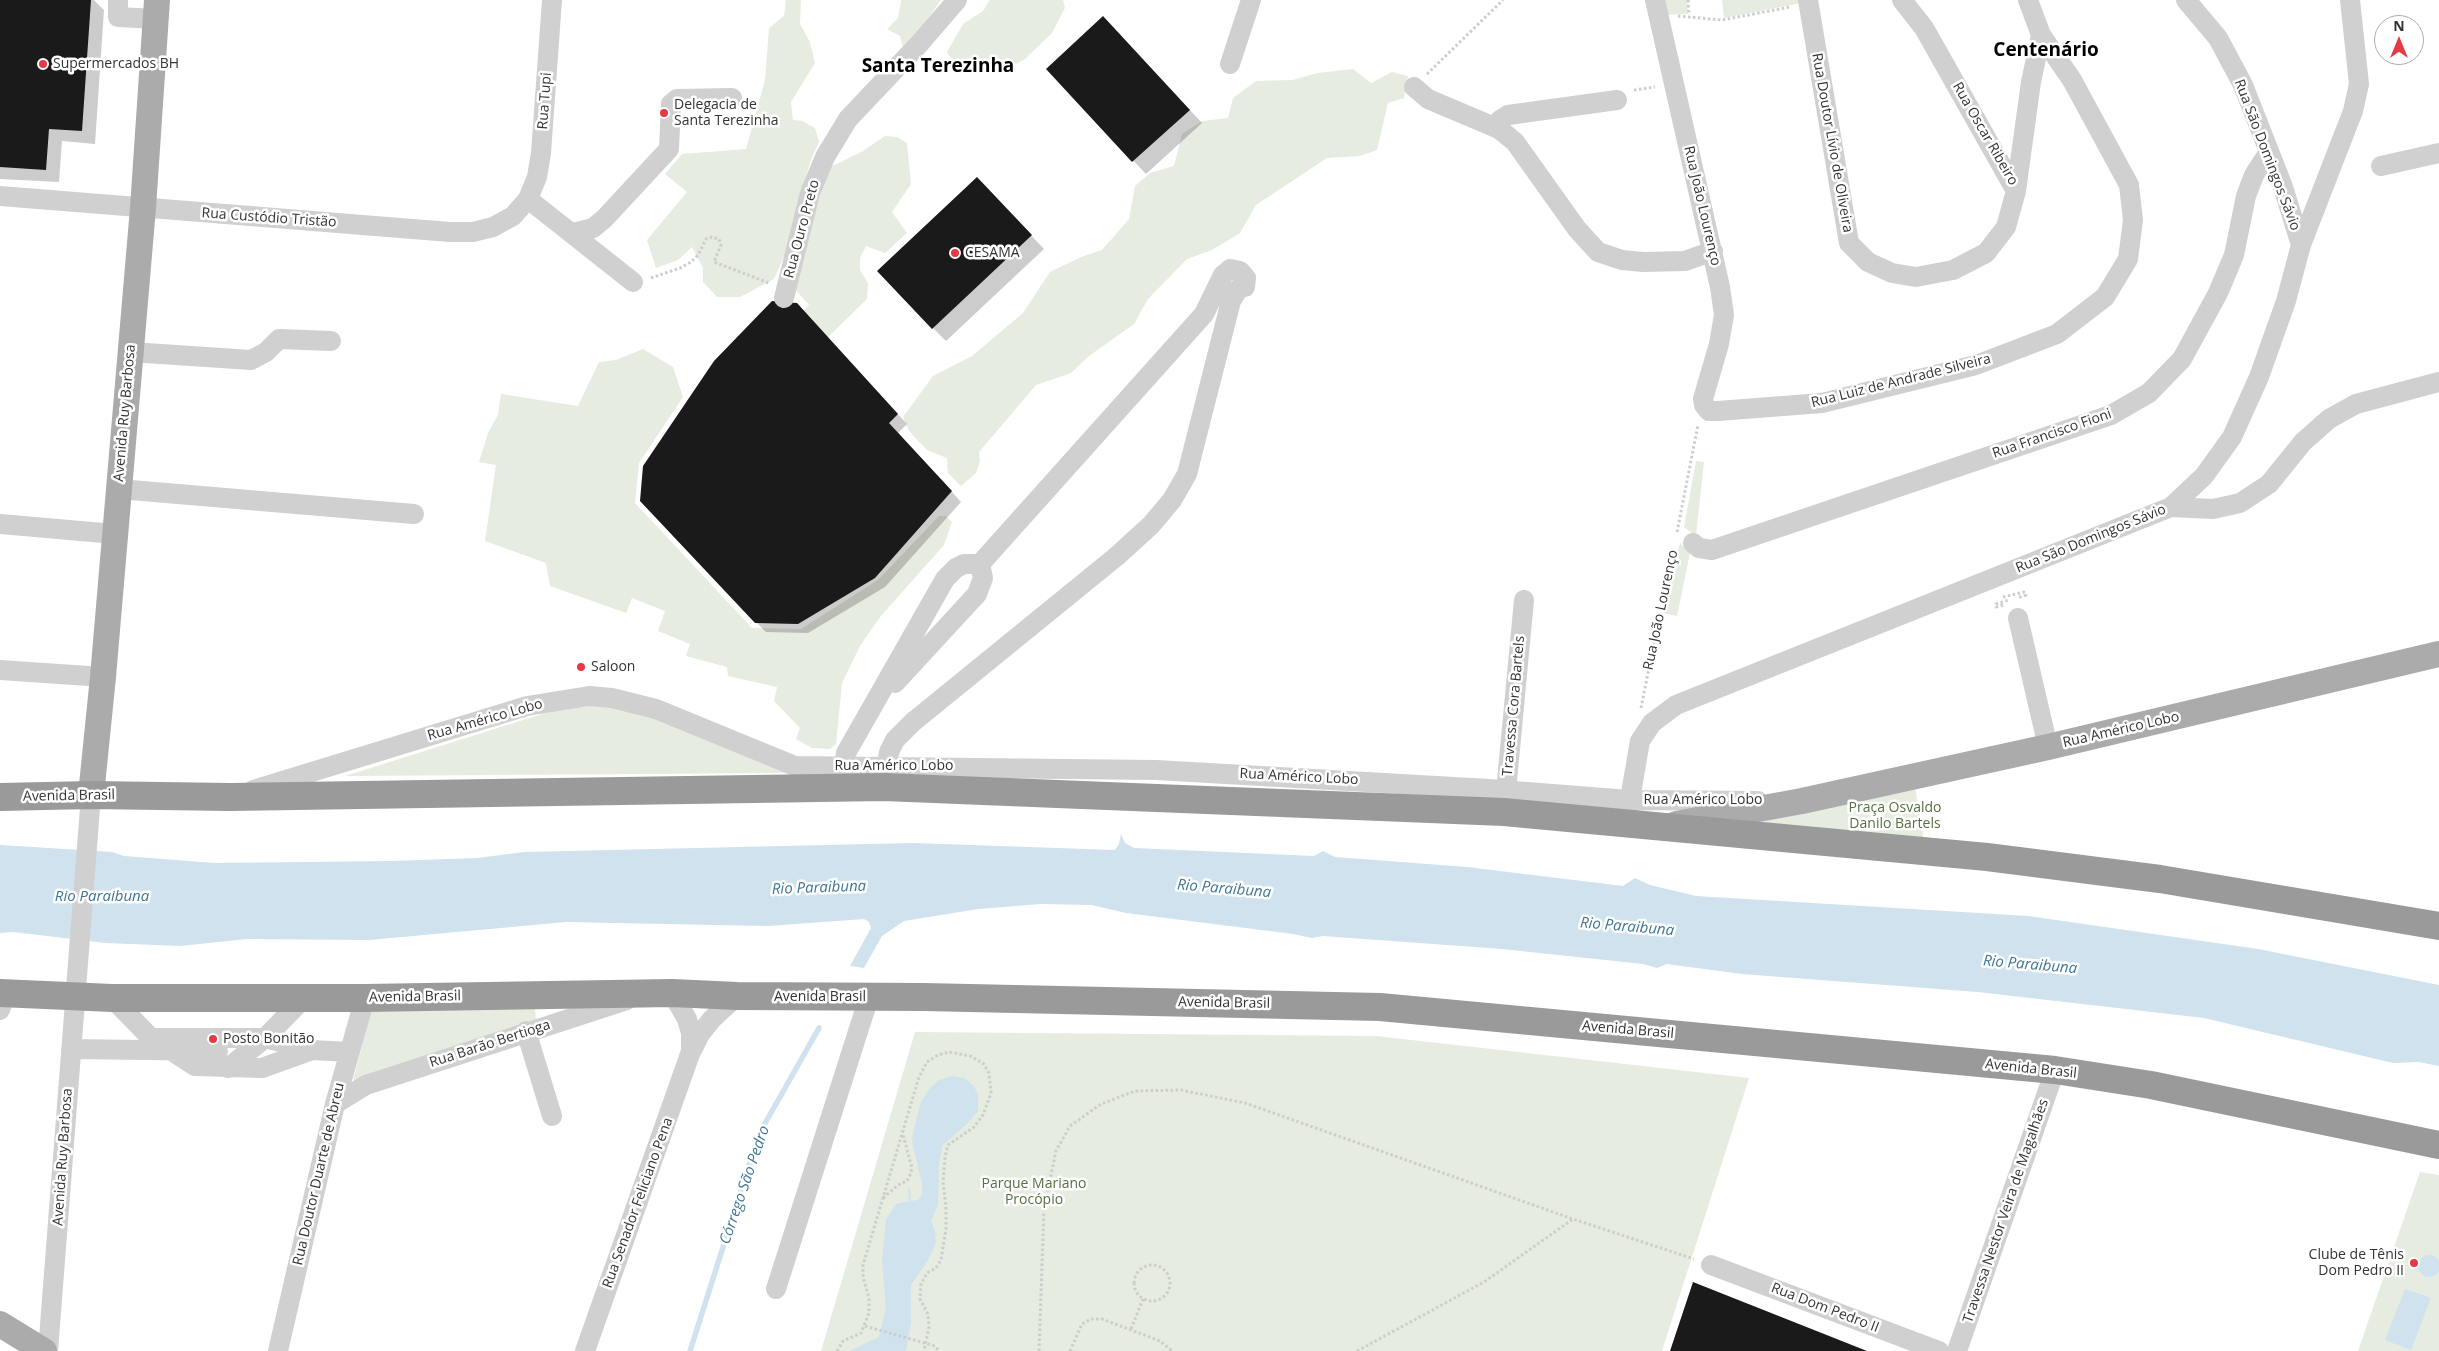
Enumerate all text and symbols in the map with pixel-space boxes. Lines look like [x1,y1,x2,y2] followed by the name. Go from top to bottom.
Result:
[2374,15,2424,65] north arrow
[2393,16,2405,35] text: N
[1993,40,2099,62] district label: Centenário
[1808,52,1856,234] street label: Rua Doutor Lívio de Oliveira
[53,56,179,72] place label: Supermercados BH
[862,56,1014,78] district label: Santa Terezinha
[37,58,49,70] marker: Supermercados BH
[535,72,555,130] street label: Rua Tupi
[2230,77,2304,233] street label: Rua São Domingos Sávio
[1949,79,2021,189] street label: Rua Oscar Ribeiro
[674,97,779,130] place label: Delegacia de Santa Terezinha
[658,107,670,119] marker: Delegacia de Santa Terezinha
[1680,145,1724,267] street label: Rua João Lourenço
[781,178,823,280] street label: Rua Ouro Preto
[201,205,337,231] street label: Rua Custódio Tristão
[965,245,1020,261] place label: CESAMA
[949,247,961,259] marker: CESAMA
[111,344,139,482] street label: Avenida Ruy Barbosa
[1809,351,1993,411] street label: Rua Luiz de Andrade Silveira
[1990,406,2114,462] street label: Rua Francisco Fioni
[2013,501,2169,577] street label: Rua São Domingos Sávio
[1640,548,1682,672] street label: Rua João Lourenço
[1499,635,1529,777] street label: Travessa Cora Bartels
[591,659,635,675] place label: Saloon
[575,661,587,673] marker: Saloon
[425,696,545,744] street label: Rua Américo Lobo
[2061,708,2181,752] street label: Rua Américo Lobo
[834,758,954,774] street label: Rua Américo Lobo
[1239,765,1359,789] street label: Rua Américo Lobo
[23,787,115,805] street label: Avenida Brasil
[1643,792,1763,808] street label: Rua Américo Lobo
[1849,800,1941,832] park label: Praça Osvaldo Danilo Bartels
[1176,876,1272,902] water label: Rio Paraibuna
[772,877,866,899] water label: Rio Paraibuna
[55,888,149,906] water label: Rio Paraibuna
[1579,914,1675,940] water label: Rio Paraibuna
[1982,952,2078,978] water label: Rio Paraibuna
[369,988,461,1006] street label: Avenida Brasil
[774,989,866,1005] street label: Avenida Brasil
[1178,994,1270,1012] street label: Avenida Brasil
[427,1017,553,1071] street label: Rua Barão Bertioga
[1581,1018,1675,1042] street label: Avenida Brasil
[223,1031,314,1047] place label: Posto Bonitão
[207,1033,219,1045] marker: Posto Bonitão
[1984,1056,2078,1082] street label: Avenida Brasil
[290,1081,348,1267] street label: Rua Doutor Duarte de Abreu
[50,1088,76,1226] street label: Avenida Ruy Barbosa
[1960,1097,2052,1325] street label: Travessa Nestor Veira de Magalhães
[599,1115,677,1291] street label: Rua Senador Feliciano Pena
[716,1123,774,1247] water label: Córrego São Pedro
[982,1176,1086,1208] park label: Parque Mariano Procópio
[2309,1247,2404,1280] place label: Clube de Tênis Dom Pedro II
[2408,1257,2420,1269] marker: Clube de Tênis Dom Pedro II
[1769,1280,1881,1336] street label: Rua Dom Pedro II

